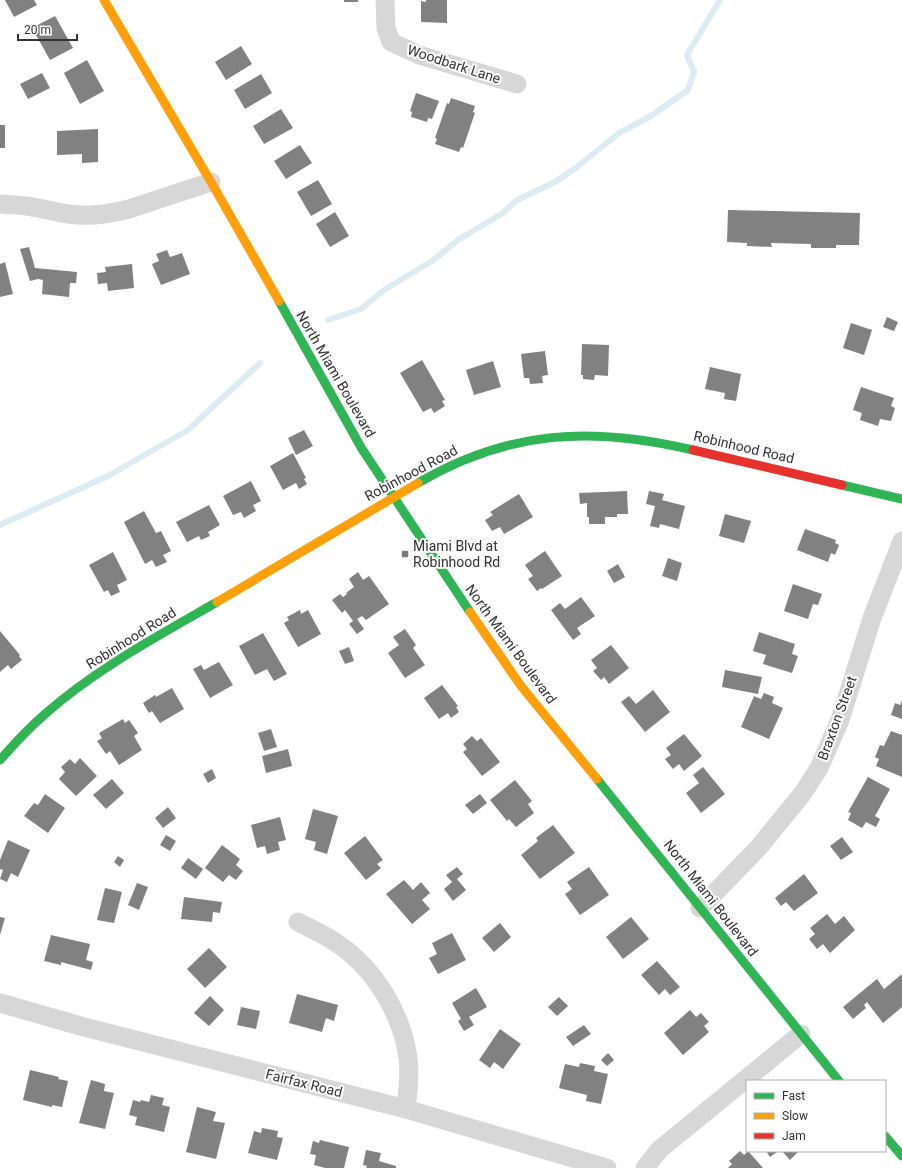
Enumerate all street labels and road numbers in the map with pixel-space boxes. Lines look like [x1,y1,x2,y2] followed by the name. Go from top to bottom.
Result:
[405,41,503,87] street label: Woodbark Lane
[293,308,379,440] street label: North Miami Boulevard
[692,428,796,466] street label: Robinhood Road
[362,442,460,504] street label: Robinhood Road
[462,581,560,707] street label: North Miami Boulevard
[83,604,179,672] street label: Robinhood Road
[814,673,860,762] street label: Braxton Street
[661,837,761,959] street label: North Miami Boulevard
[264,1066,344,1100] street label: Fairfax Road

